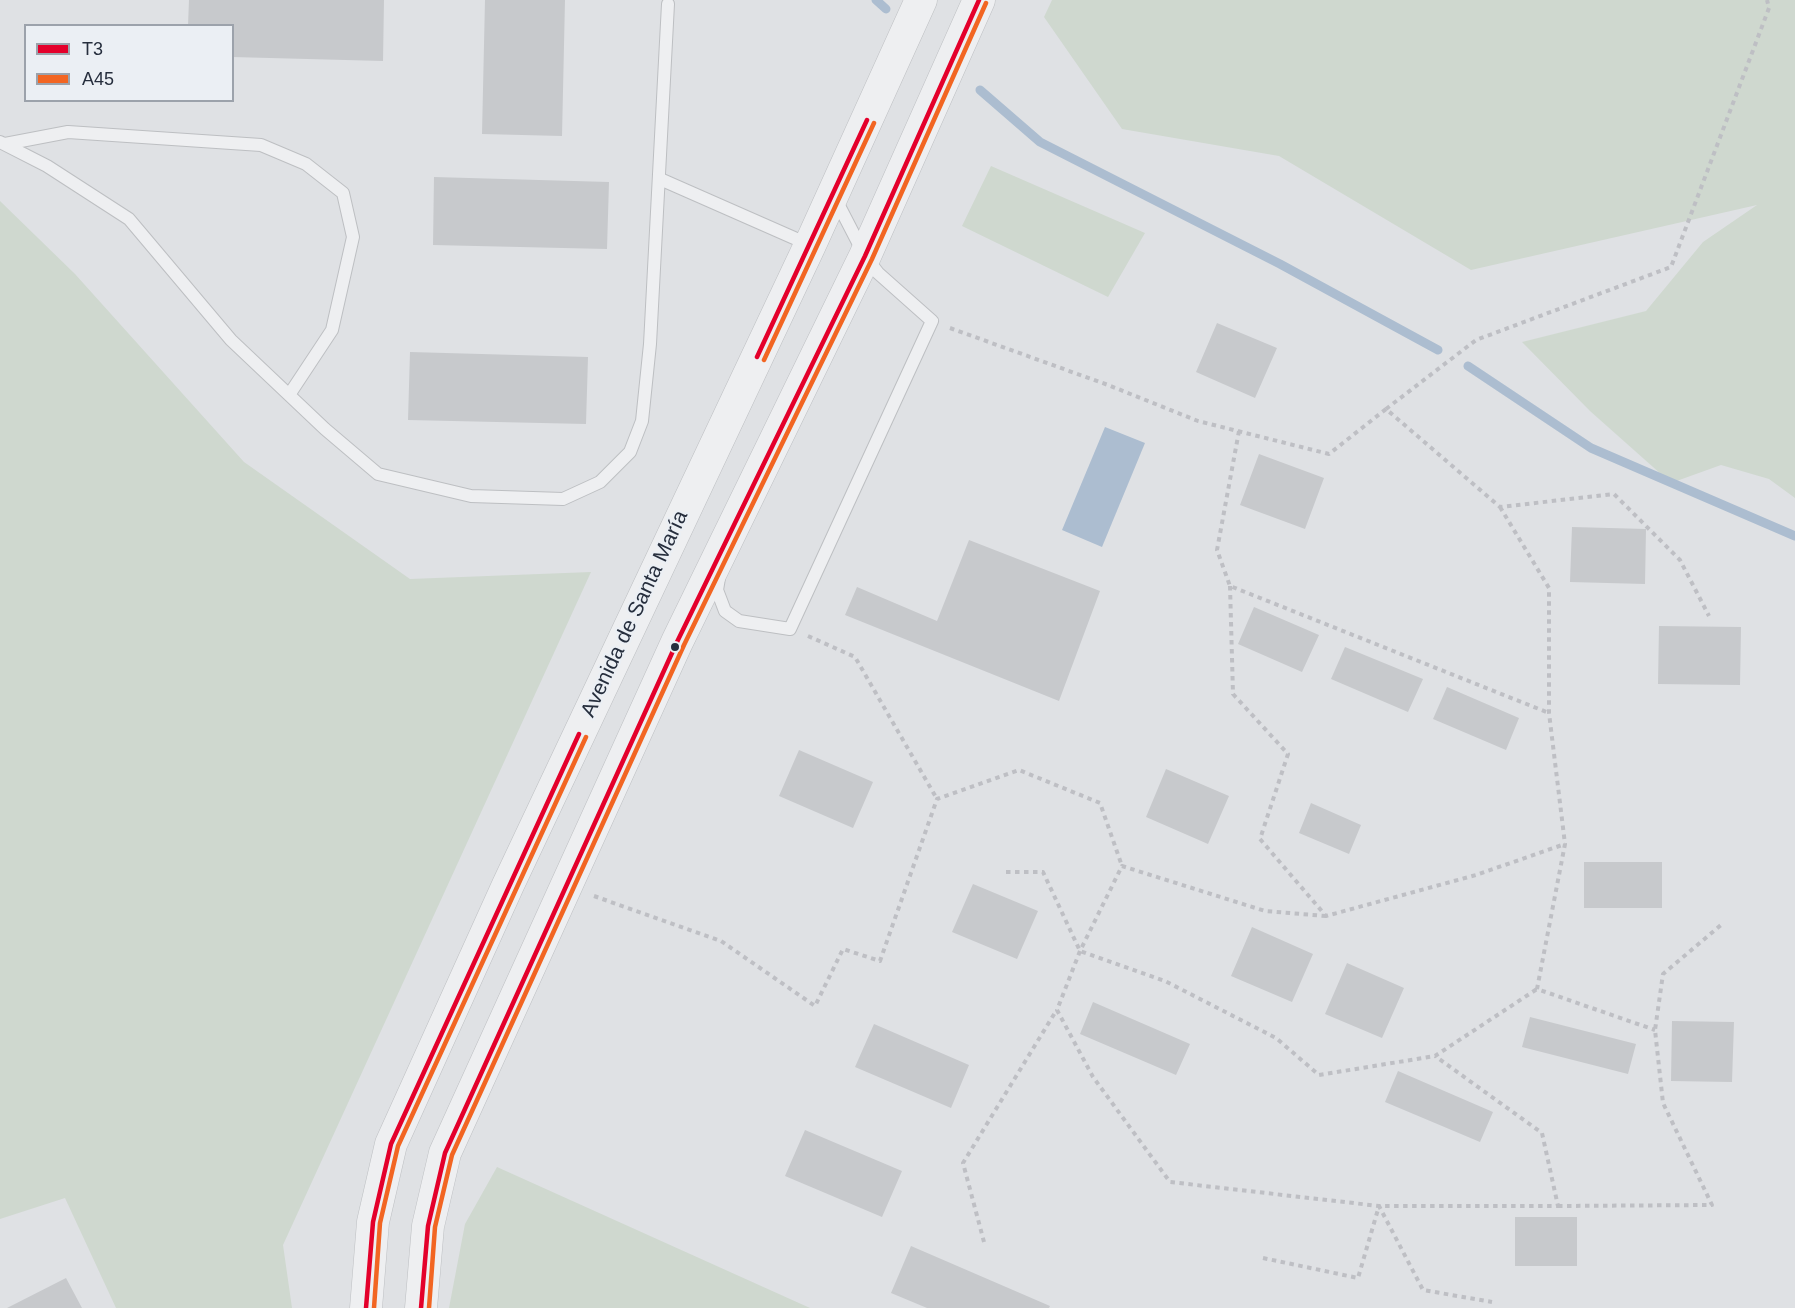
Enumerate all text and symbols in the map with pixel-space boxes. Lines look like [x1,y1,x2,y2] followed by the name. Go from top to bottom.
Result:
[24,24,234,102] legend
[82,39,103,59] text: T3
[82,69,114,89] text: A45
[576,507,694,721] street label: Avenida de Santa María
[669,641,681,653] unlabelled marker

